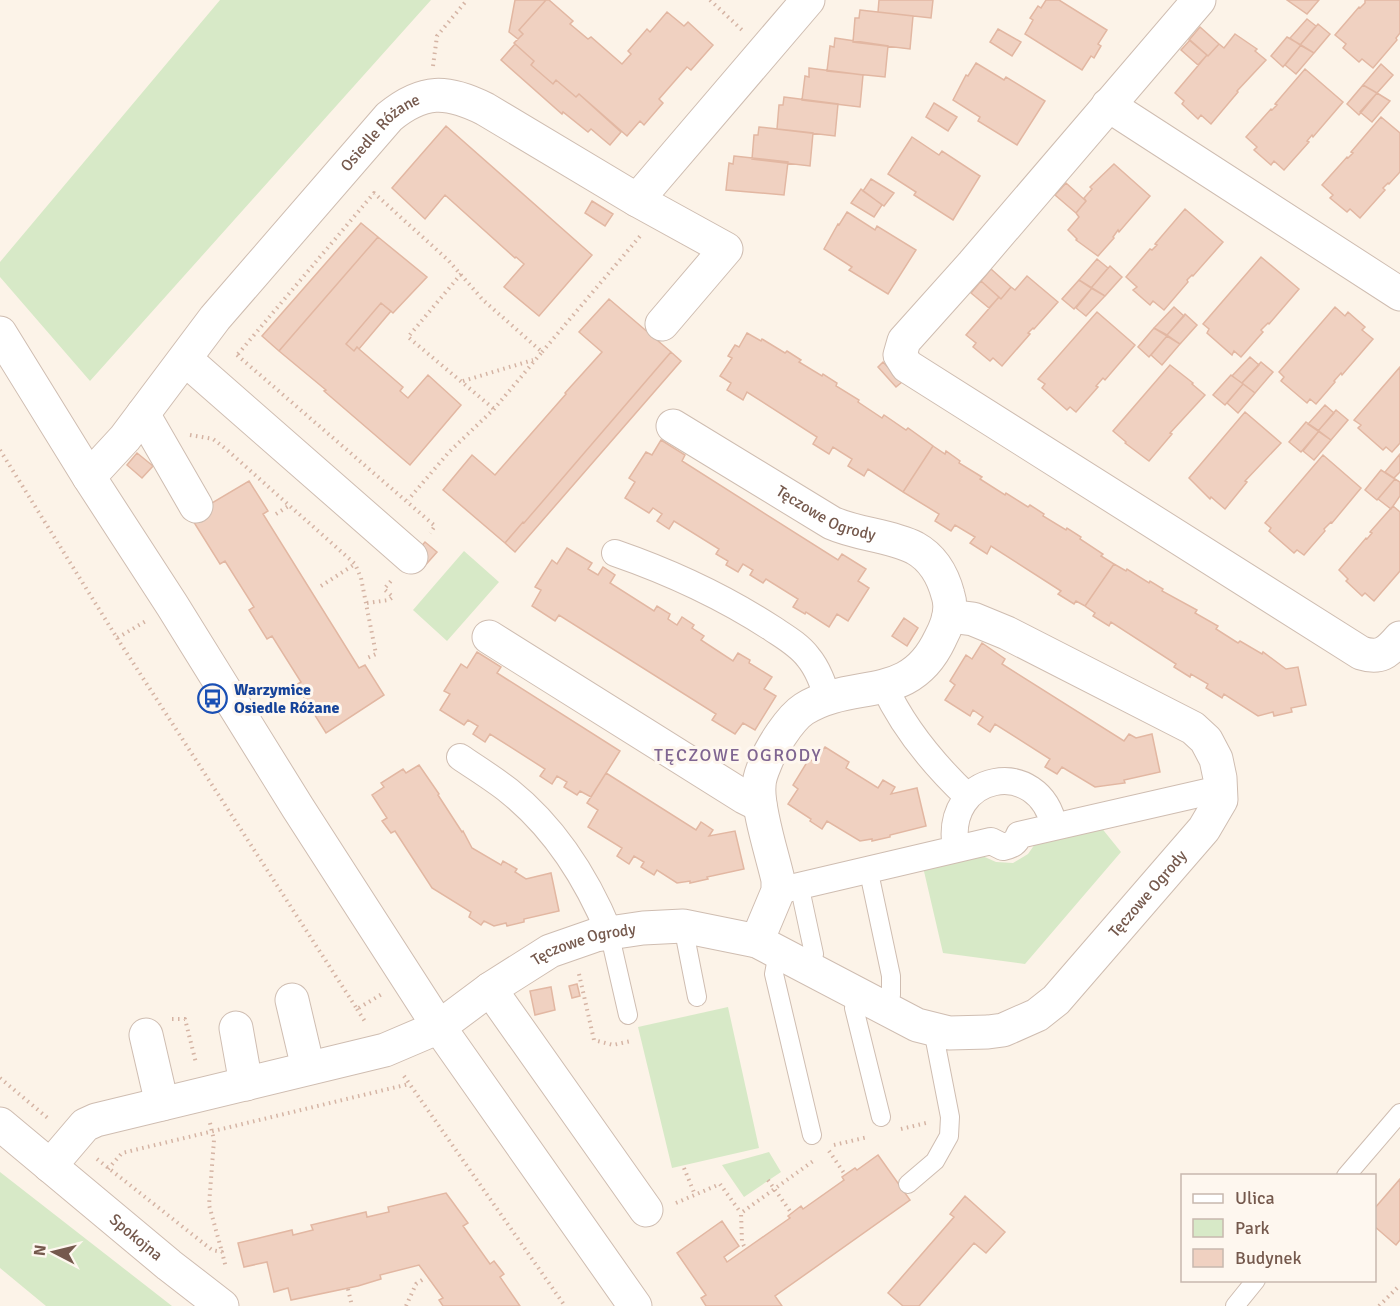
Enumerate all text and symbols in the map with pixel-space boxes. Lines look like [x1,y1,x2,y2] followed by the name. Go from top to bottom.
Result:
[336,90,423,176] street label: Osiedle Różane
[772,481,878,545] street label: Tęczowe Ogrody
[234,680,339,718] place label: Warzymice Osiedle Różane
[197,683,229,715] bus stop icon: Warzymice Osiedle Różane
[654,744,822,766] district label: TĘCZOWE OGRODY
[1105,846,1191,942] street label: Tęczowe Ogrody
[528,919,638,970] street label: Tęczowe Ogrody
[1181,1174,1376,1282] legend
[1235,1187,1275,1209] text: Ulica
[105,1210,167,1265] street label: Spokojna
[1235,1217,1270,1239] text: Park
[24,1222,84,1282] north arrow
[30,1244,51,1257] text: N
[1235,1247,1302,1269] text: Budynek

